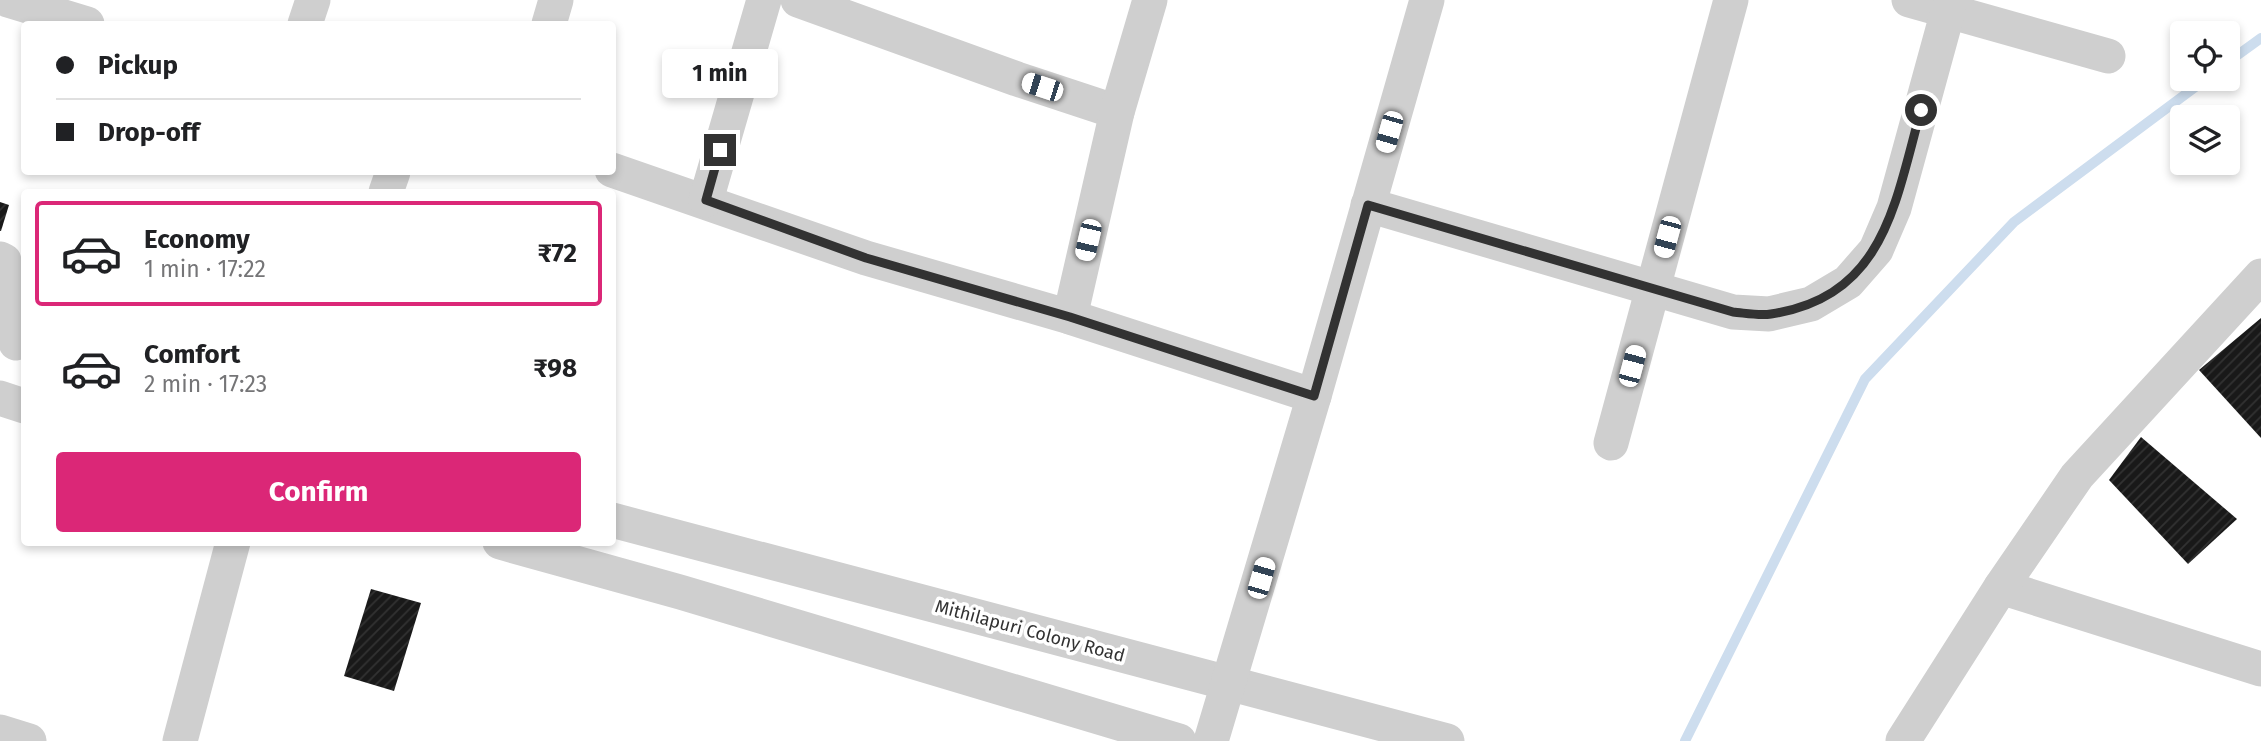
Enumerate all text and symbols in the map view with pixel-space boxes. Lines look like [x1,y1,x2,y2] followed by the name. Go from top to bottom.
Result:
[2170,21,2240,175] map controls
[2170,21,2240,91] button: locate
[662,48,778,97] callout: 1 min
[98,50,178,81] text: Pickup
[692,59,748,87] text: 1 min
[1019,71,1066,103] car
[1905,94,1937,126] route start
[2170,105,2240,175] button: layers
[1374,109,1405,155] car
[98,117,200,148] text: Drop-off
[704,134,736,166] route end
[1652,214,1683,260] car
[1074,217,1103,263] car
[60,222,123,285] icon: car
[144,224,250,255] text: Economy
[538,238,577,269] text: ₹72
[144,255,266,283] text: 1 min · 17:22
[60,337,123,400] icon: car
[144,339,240,370] text: Comfort
[1617,343,1648,389] car
[533,353,577,384] text: ₹98
[144,370,267,398] text: 2 min · 17:23
[56,452,581,532] button: Confirm
[1246,555,1277,601] car
[933,595,1127,667] street label: Mithilapuri Colony Road

